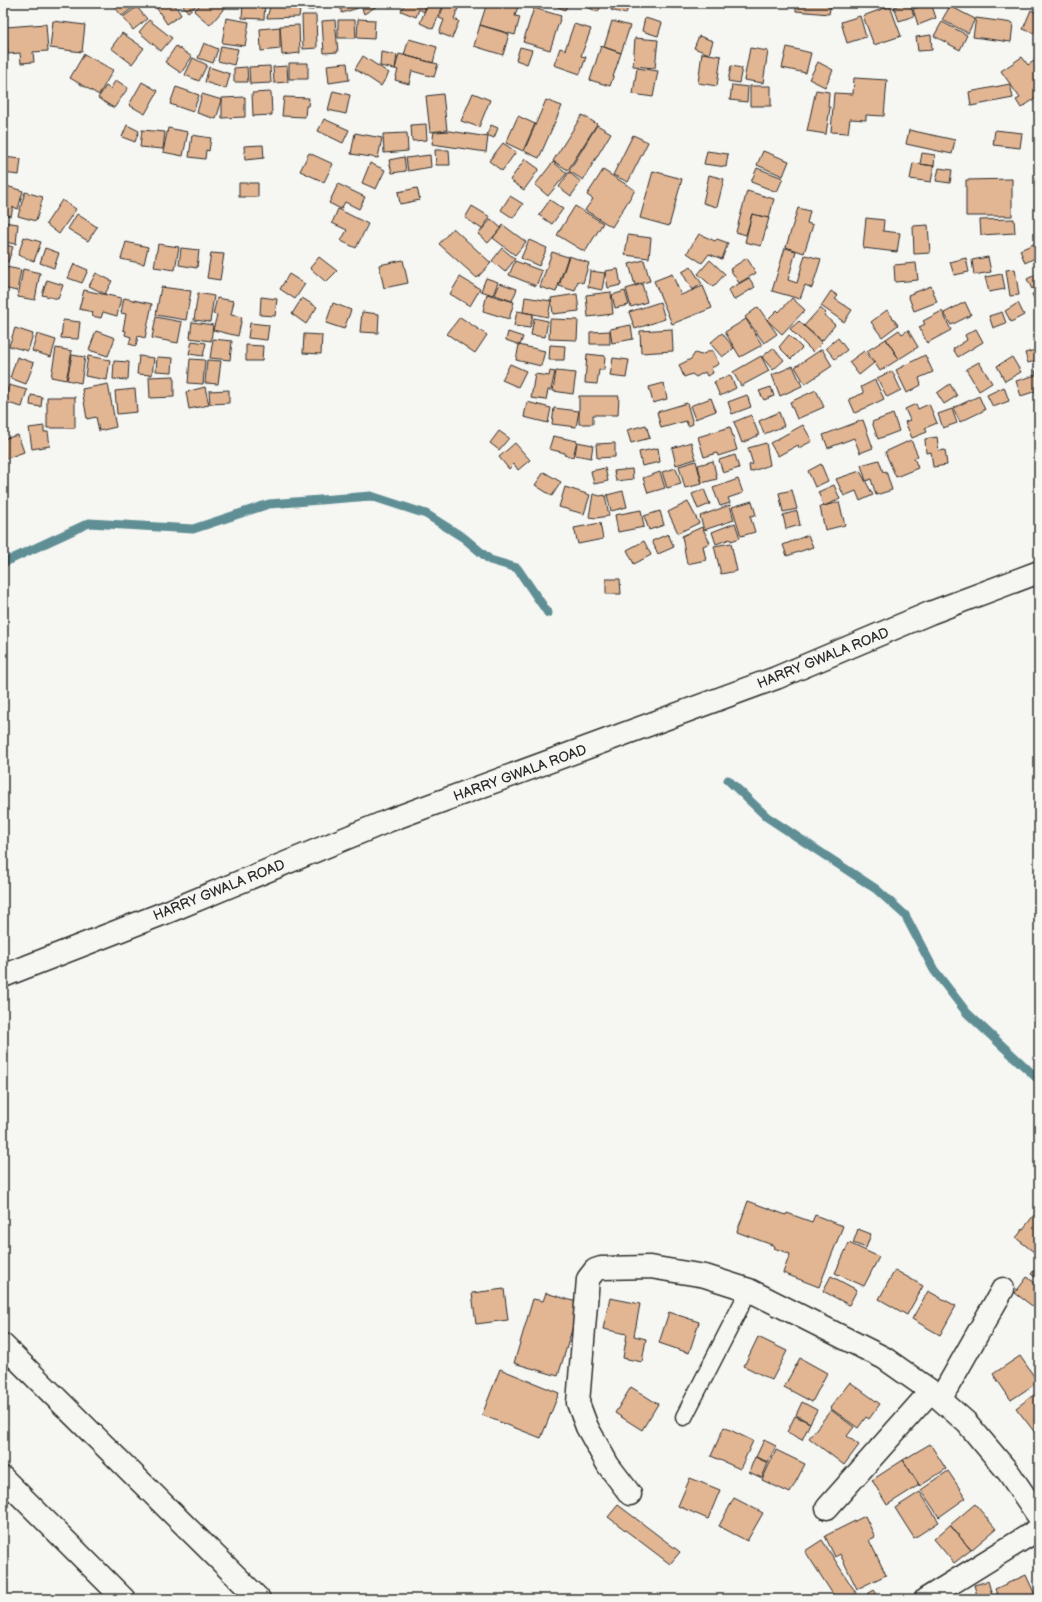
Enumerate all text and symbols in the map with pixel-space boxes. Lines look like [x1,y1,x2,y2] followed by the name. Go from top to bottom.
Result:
[755,624,891,692] street label: HARRY GWALA ROAD
[451,741,589,805] street label: HARRY GWALA ROAD
[151,856,287,924] street label: HARRY GWALA ROAD

